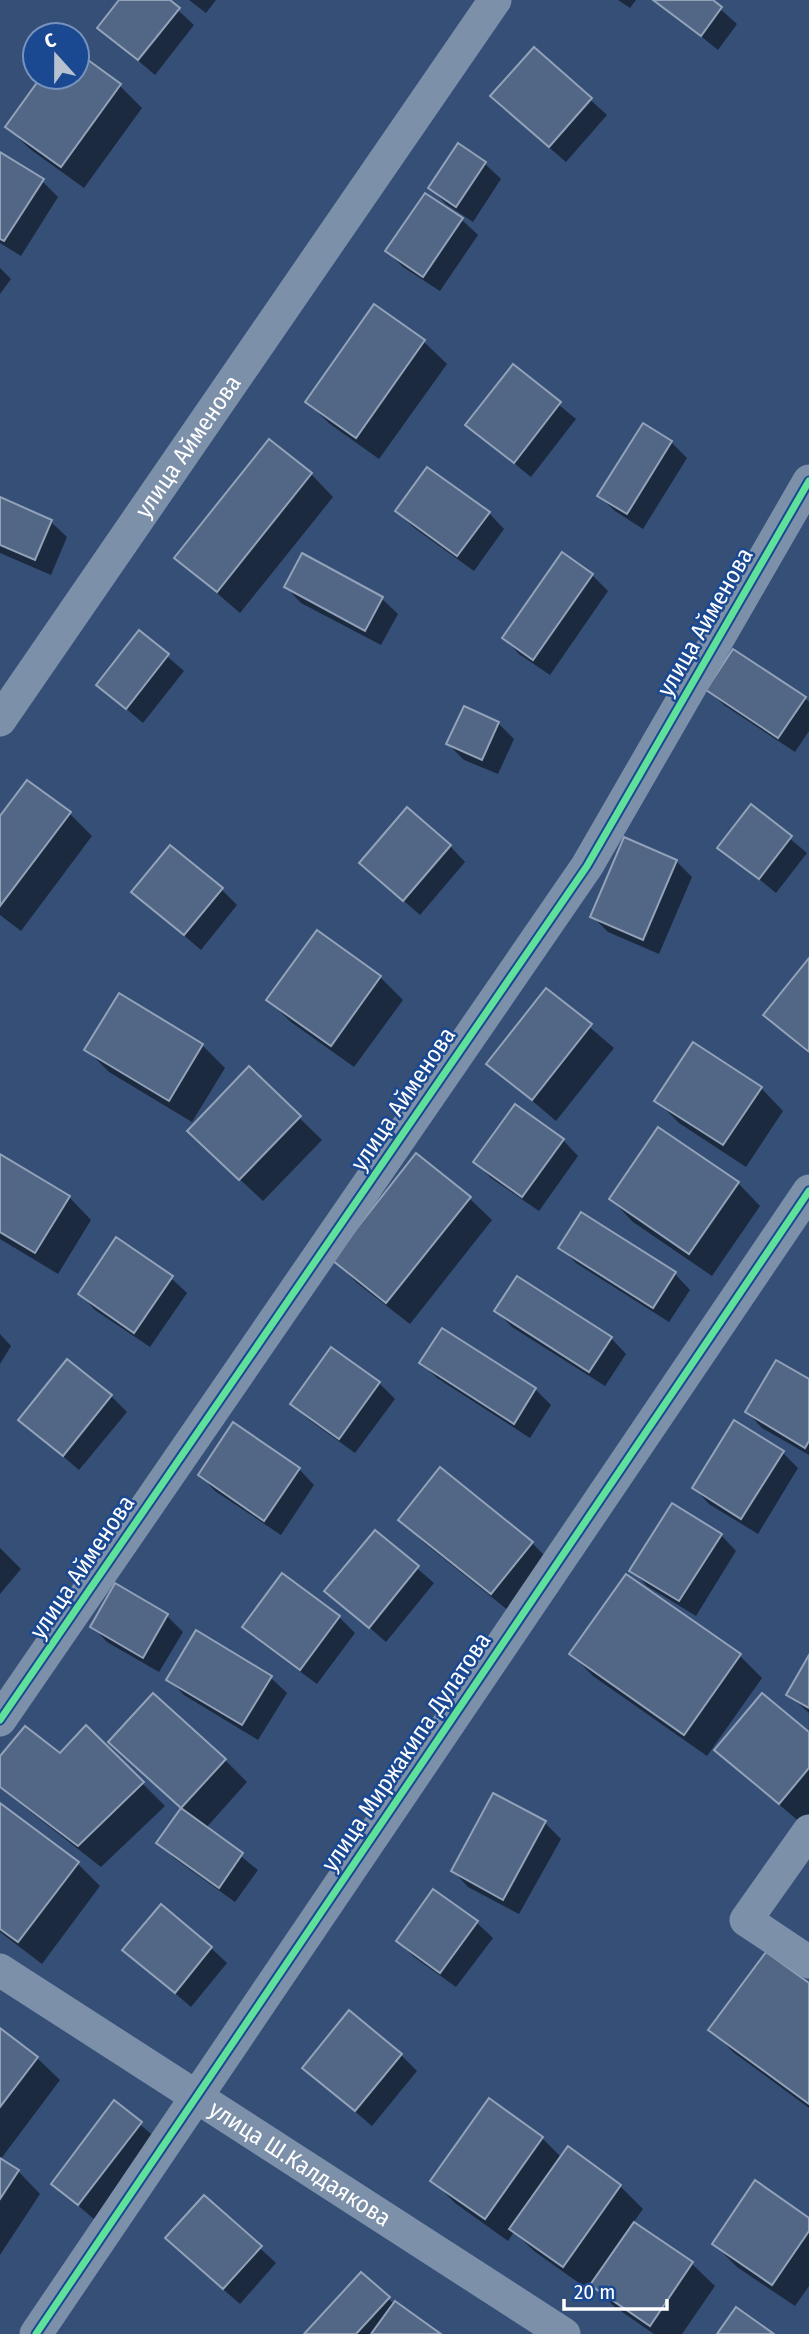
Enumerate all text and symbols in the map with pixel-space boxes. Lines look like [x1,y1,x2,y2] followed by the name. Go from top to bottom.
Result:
[21,21,91,91] north arrow
[41,28,59,53] text: С
[129,370,247,523] street label: улица Айменова
[651,543,759,701] street label: улица Айменова
[345,1022,461,1176] street label: улица Айменова
[24,1490,140,1644] street label: улица Айменова
[316,1627,496,1877] street label: улица Миржакипа Дулатова
[204,2095,396,2232] street label: улица Ш.Калдаякова
[564,2268,667,2312] scale bar
[574,2279,615,2305] text: 20 m

